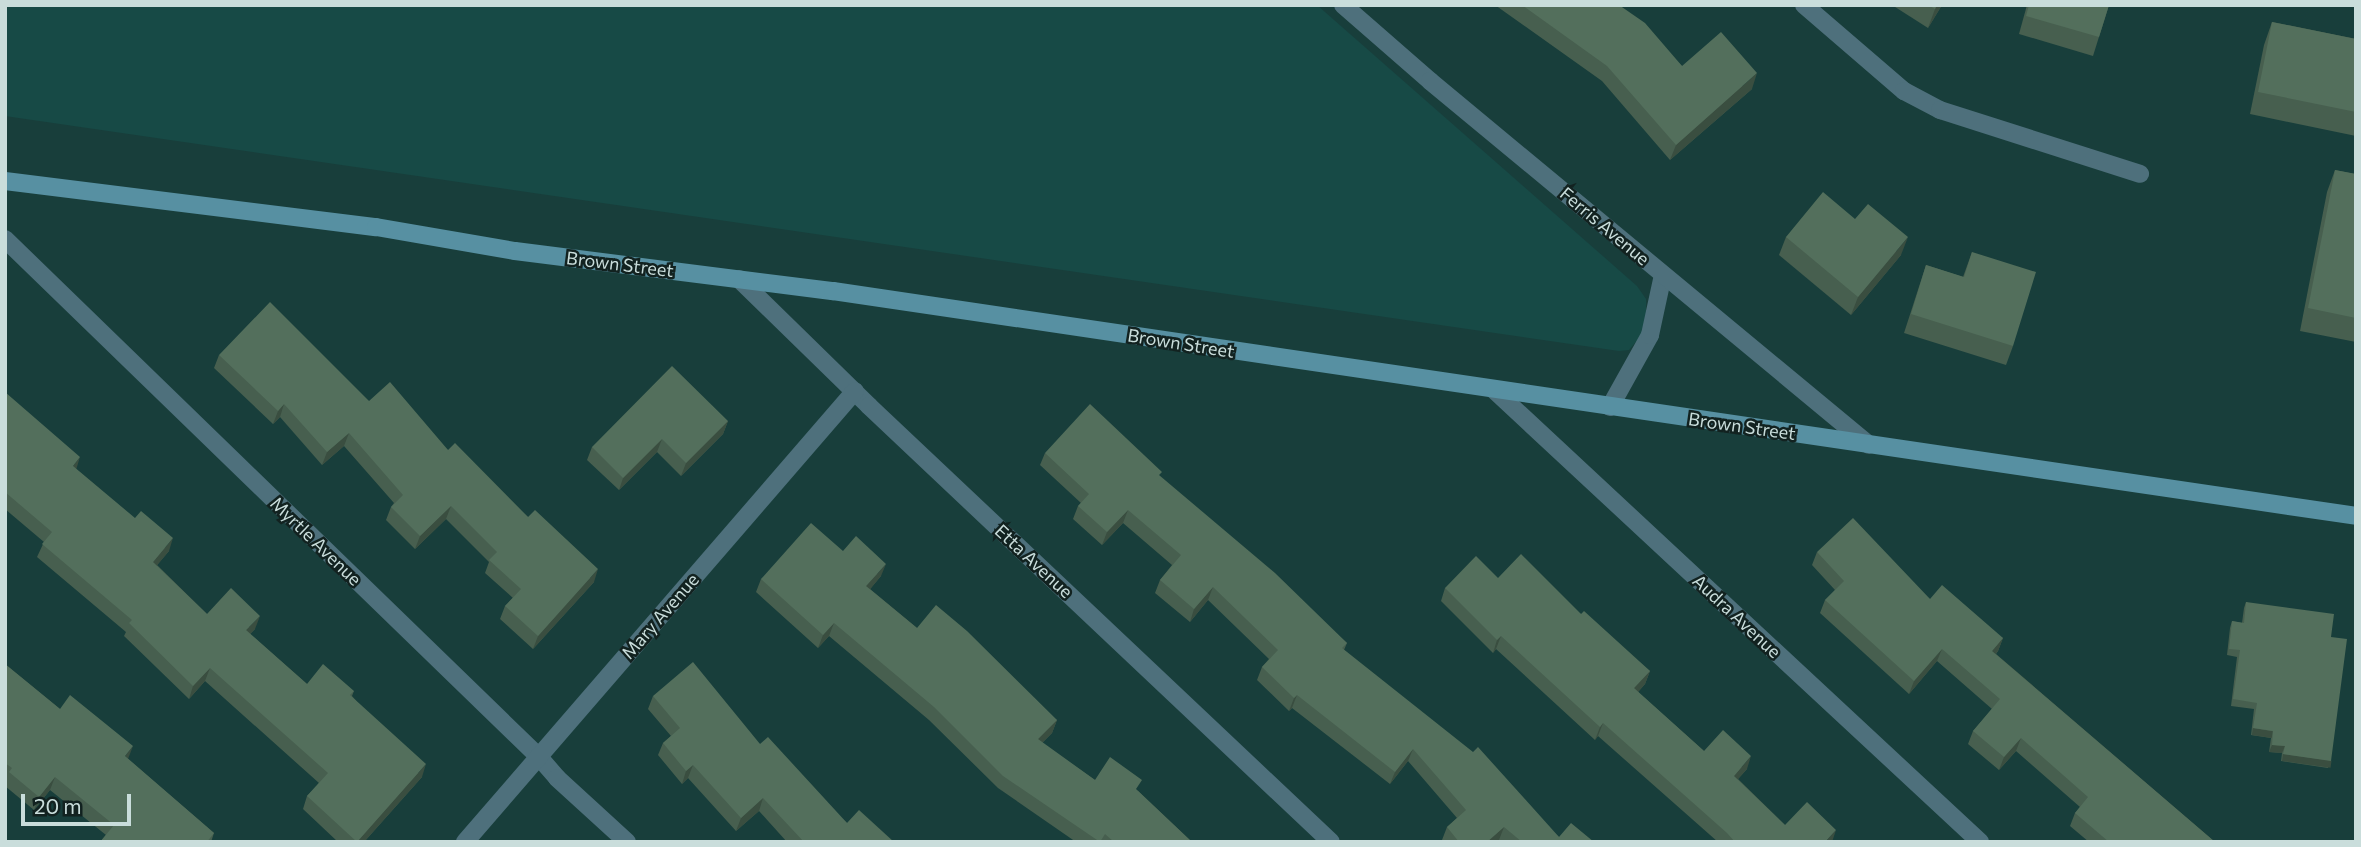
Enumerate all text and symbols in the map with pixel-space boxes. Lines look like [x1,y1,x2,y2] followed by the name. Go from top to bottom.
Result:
[1556,182,1654,270] street label: Ferris Avenue
[565,247,675,281] street label: Brown Street
[1126,324,1236,362] street label: Brown Street
[1687,408,1797,444] street label: Brown Street
[266,492,366,590] street label: Myrtle Avenue
[991,520,1077,602] street label: Etta Avenue
[617,569,703,663] street label: Mary Avenue
[1688,570,1786,662] street label: Audra Avenue
[24,780,135,824] scale bar
[34,793,82,818] text: 20 m

